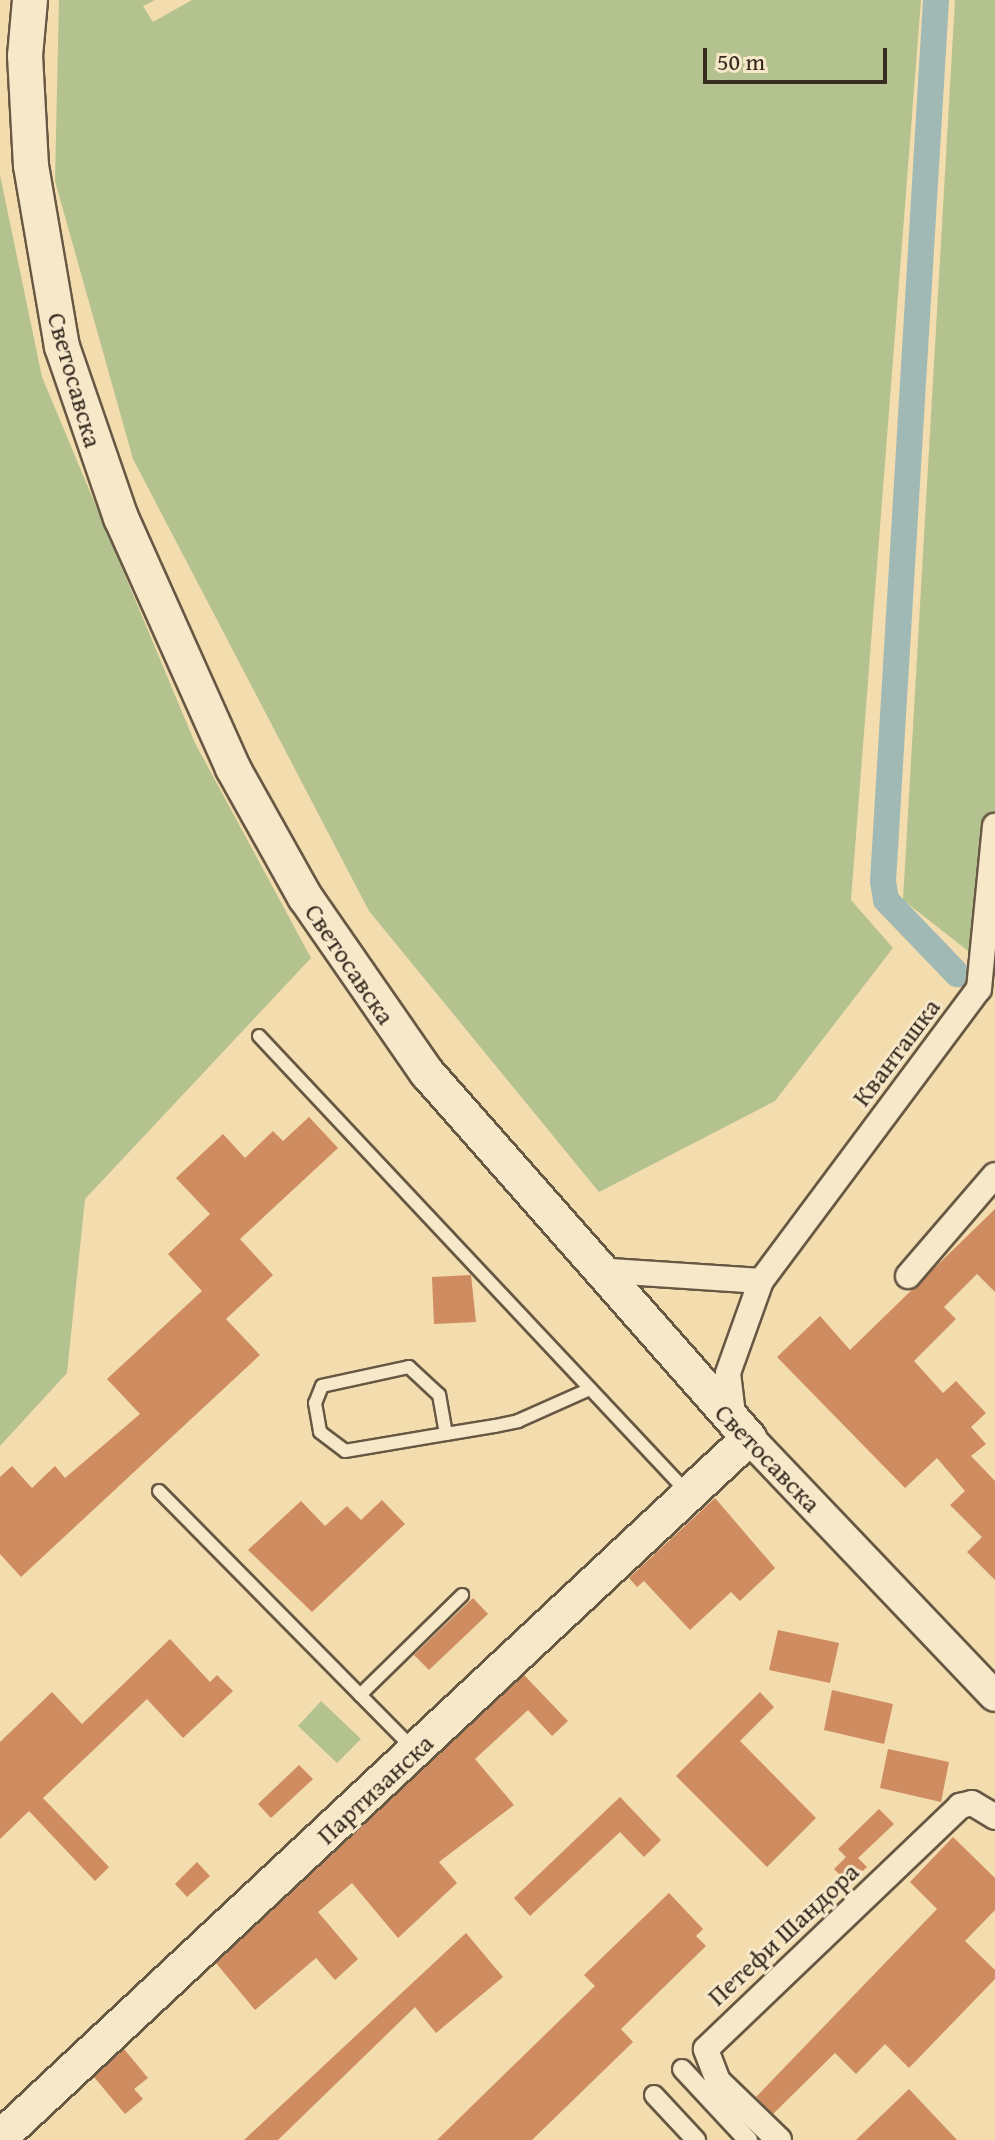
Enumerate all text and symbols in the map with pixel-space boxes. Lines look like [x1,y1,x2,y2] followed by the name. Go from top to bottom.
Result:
[707,32,891,82] scale bar
[717,44,765,79] text: 50 m
[41,309,109,451] street label: Светосавска
[298,898,402,1030] street label: Светосавска
[845,992,947,1112] street label: Кванташка
[709,1397,827,1519] street label: Светосавска
[310,1727,440,1851] street label: Партизанска
[701,1856,865,2012] street label: Петефи Шандора

